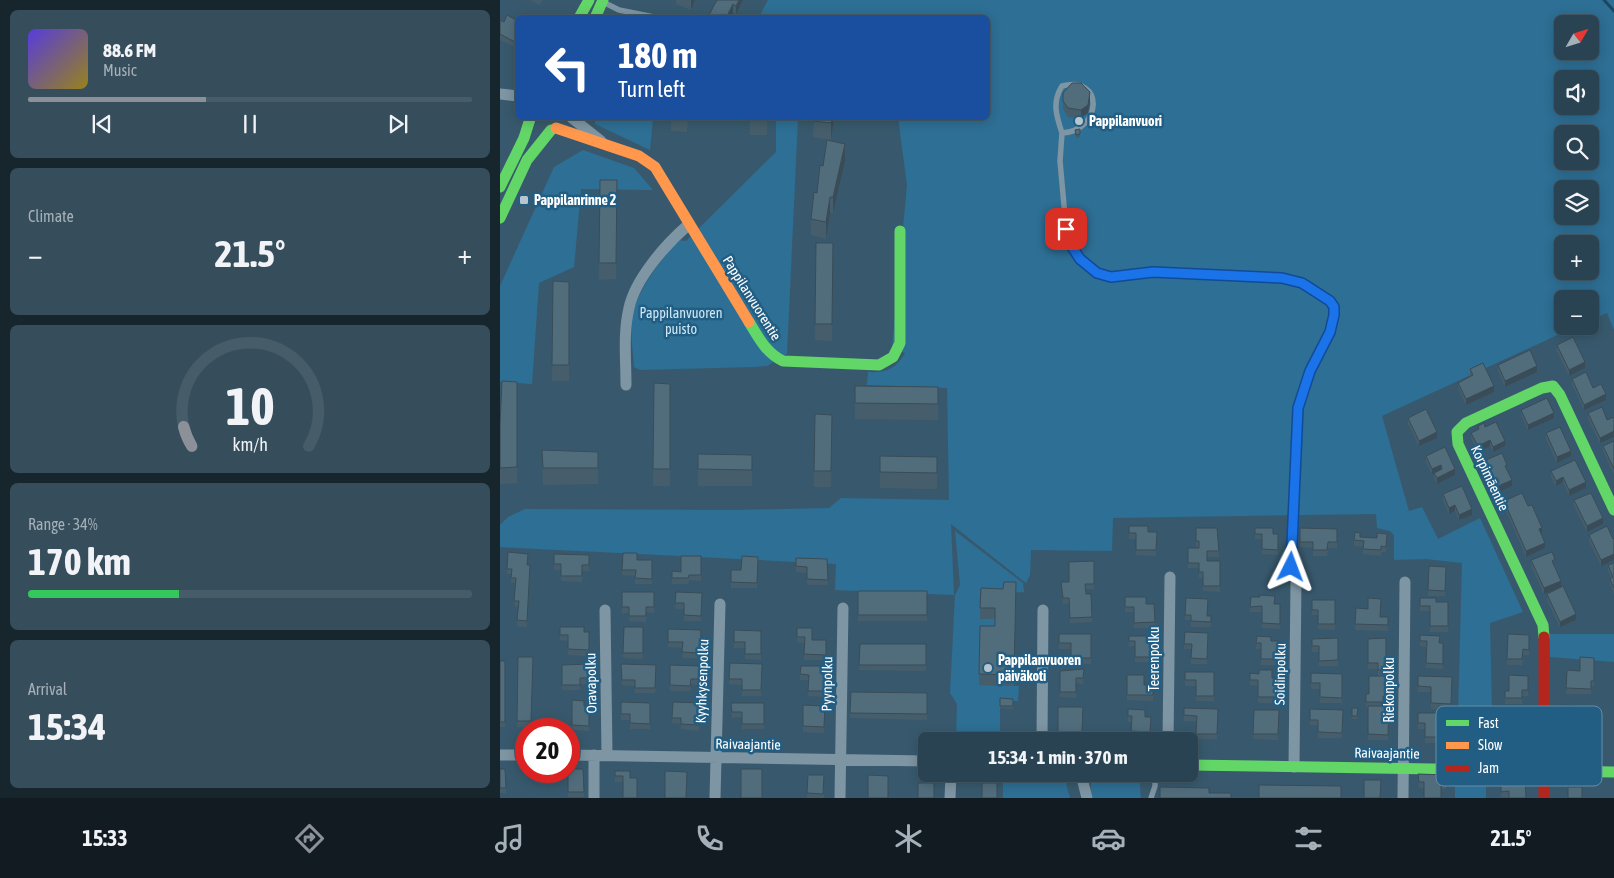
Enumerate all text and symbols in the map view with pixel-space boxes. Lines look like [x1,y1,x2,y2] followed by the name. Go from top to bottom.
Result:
[1554,15,1599,60] north arrow
[1554,15,1599,335] map controls
[535,35,600,100] icon: left
[618,35,697,75] text: 180 m
[103,39,156,61] text: 88.6 FM
[103,61,137,79] text: Music
[1554,70,1599,115] button: sound
[618,76,685,102] text: Turn left
[88,110,116,138] icon: previous
[236,110,264,138] icon: pause
[384,110,412,138] icon: next
[1089,113,1162,129] place label: Pappilanvuori
[1073,115,1085,127] marker: Pappilanvuori
[1554,125,1599,170] button: search
[1554,180,1599,225] button: layers
[534,192,617,208] place label: Pappilanrinne 2
[518,194,530,206] marker: Pappilanrinne 2
[28,207,74,225] text: Climate
[1045,208,1087,250] pin
[1052,215,1080,243] icon: arrive
[215,232,285,275] text: 21.5°
[1554,235,1599,280] button: +
[28,238,43,270] text: −
[457,238,472,270] text: +
[720,253,784,343] street label: Pappilanvuorentie
[1554,290,1599,335] button: −
[640,305,722,337] park label: Pappilanvuoren puisto
[226,376,274,436] text: 10
[232,434,268,455] text: km/h
[1468,443,1512,513] street label: Korpimäentie
[28,515,98,533] text: Range · 34%
[28,540,131,583] text: 170 km
[1264,540,1316,592] position arrow
[1146,626,1162,692] street label: Teerenpolku
[693,638,711,724] street label: Kyyhkysenpolku
[1271,643,1289,705] street label: Soidinpolku
[998,652,1081,684] place label: Pappilanvuoren päiväkoti
[582,653,600,713] street label: Oravapolku
[819,656,835,712] street label: Pyynpolku
[1381,657,1397,723] street label: Riekonpolku
[982,662,994,674] marker: Pappilanvuoren päiväkoti
[28,680,67,698] text: Arrival
[28,705,106,748] text: 15:34
[1436,706,1602,786] legend
[1478,715,1499,731] text: Fast
[515,718,580,783] speed limit sign: 20
[715,735,781,753] street label: Raivaajantie
[1478,737,1503,753] text: Slow
[1354,744,1420,762] street label: Raivaajantie
[988,746,1128,768] text: 15:34 · 1 min · 370 m
[1478,760,1499,776] text: Jam
[292,821,327,856] icon: directions
[492,821,527,856] icon: music
[692,821,727,856] icon: phone
[891,821,926,856] icon: climate
[1091,821,1126,856] icon: car
[1291,821,1326,856] icon: filters
[82,825,128,851] text: 15:33
[1491,825,1532,851] text: 21.5°

